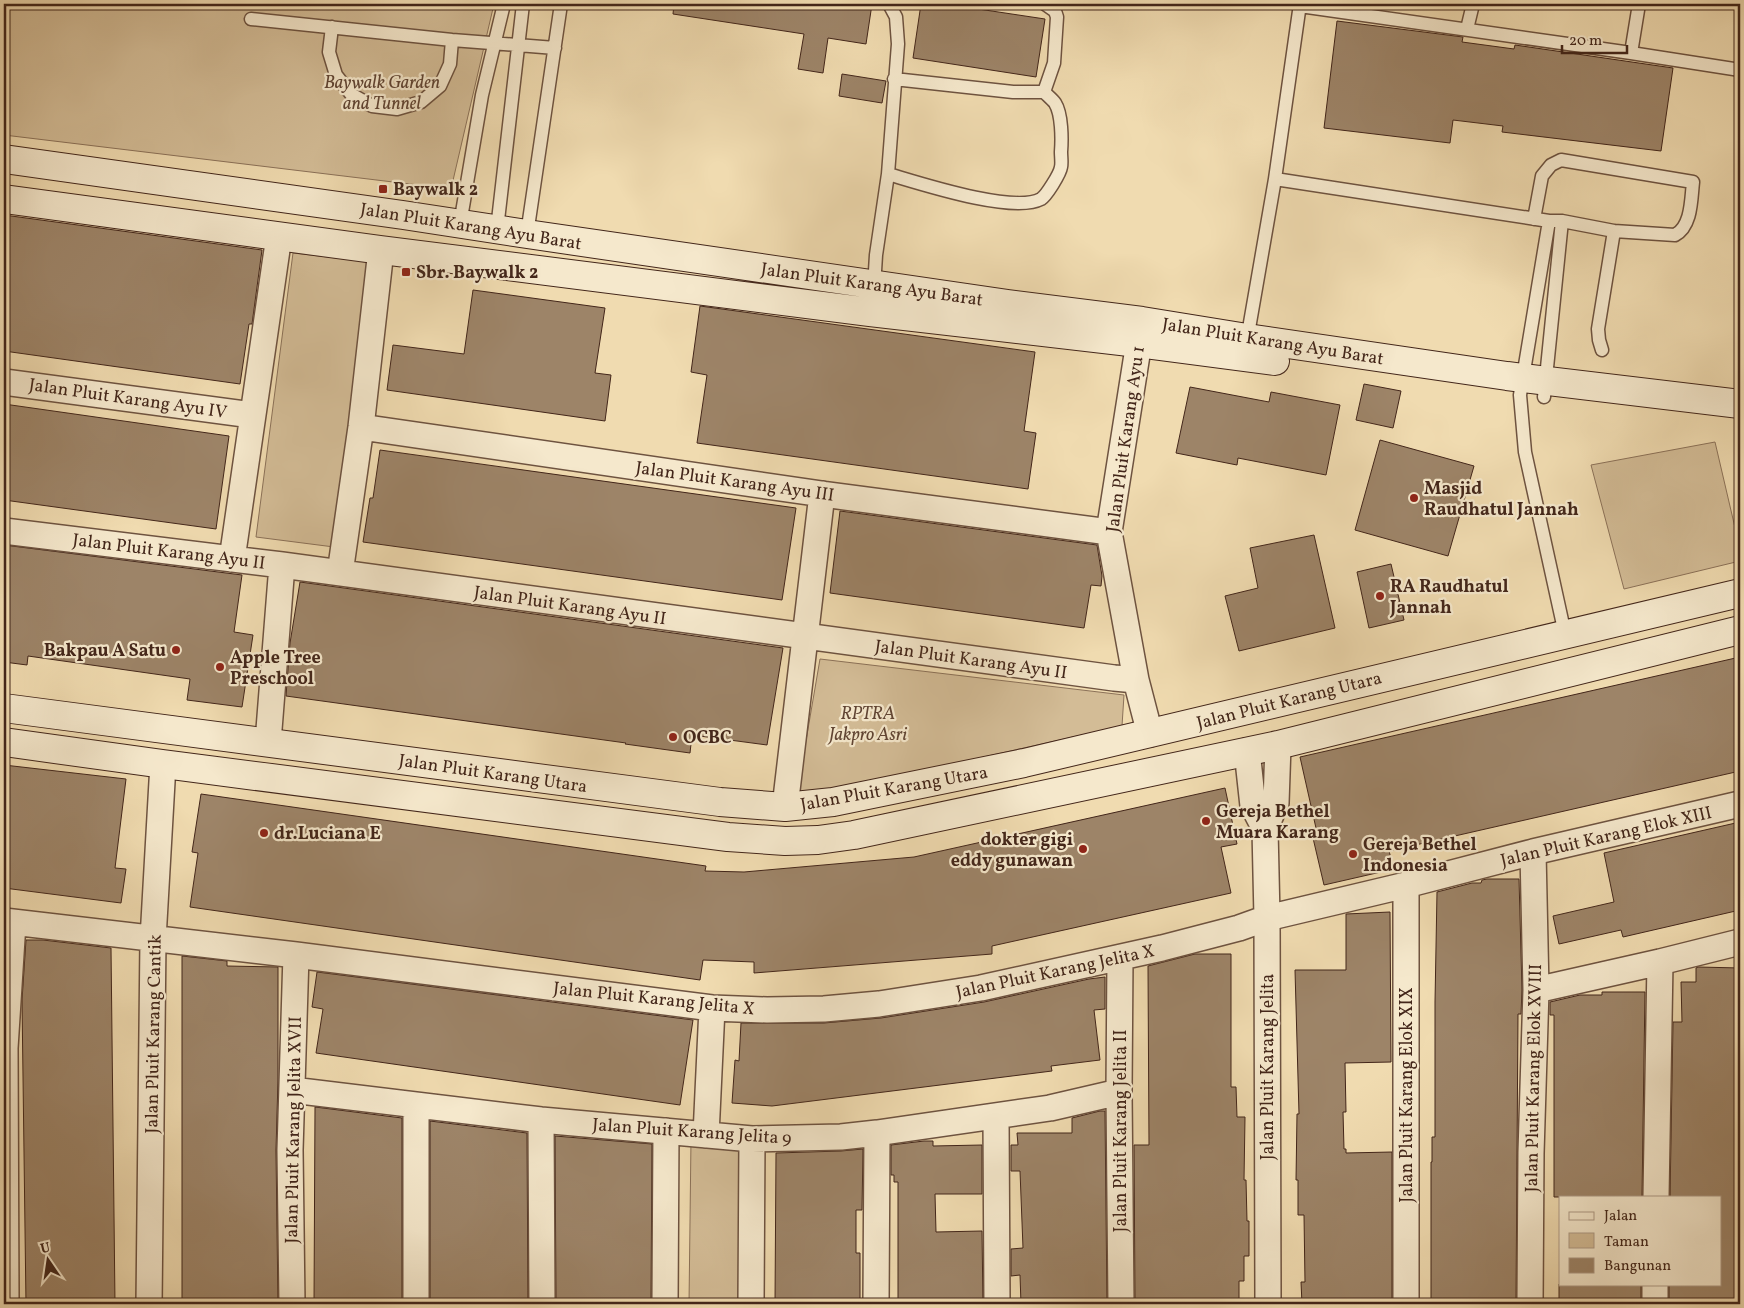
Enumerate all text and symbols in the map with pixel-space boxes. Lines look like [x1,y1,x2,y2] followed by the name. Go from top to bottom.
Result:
[1562,22,1626,54] scale bar
[1569,31,1602,52] text: 20 m
[324,71,440,117] park label: Baywalk Garden and Tunnel
[393,178,478,203] place label: Baywalk 2
[377,183,389,195] marker: Baywalk 2
[358,198,583,257] street label: Jalan Pluit Karang Ayu Barat
[759,258,984,313] street label: Jalan Pluit Karang Ayu Barat
[416,261,538,286] place label: Sbr. Baywalk 2
[400,266,412,278] marker: Sbr. Baywalk 2
[1160,313,1385,372] street label: Jalan Pluit Karang Ayu Barat
[1101,344,1152,534] street label: Jalan Pluit Karang Ayu 1
[27,373,229,426] street label: Jalan Pluit Karang Ayu IV
[634,456,836,509] street label: Jalan Pluit Karang Ayu III
[1424,477,1579,523] place label: Masjid Raudhatul Jannah
[1408,492,1420,504] marker: Masjid Raudhatul Jannah
[71,528,267,577] street label: Jalan Pluit Karang Ayu II
[1389,575,1509,621] place label: RA Raudhatul Jannah
[472,581,668,632] street label: Jalan Pluit Karang Ayu II
[1374,590,1386,602] marker: RA Raudhatul Jannah
[873,635,1069,686] street label: Jalan Pluit Karang Ayu II
[44,639,166,664] place label: Bakpau A Satu
[170,644,182,656] marker: Bakpau A Satu
[230,646,321,692] place label: Apple Tree Preschool
[214,661,226,673] marker: Apple Tree Preschool
[1194,666,1385,737] street label: Jalan Pluit Karang Utara
[827,702,908,748] park label: RPTRA Jakpro Asri
[683,726,732,751] place label: OCBC
[667,731,679,743] marker: OCBC
[397,749,589,800] street label: Jalan Pluit Karang Utara
[799,761,990,818] street label: Jalan Pluit Karang Utara
[1216,800,1339,846] place label: Gereja Bethel Muara Karang
[1498,801,1715,874] street label: Jalan Pluit Karang Elok XIII
[1200,815,1212,827] marker: Gereja Bethel Muara Karang
[274,822,381,847] place label: dr.Luciana E
[258,827,270,839] marker: dr.Luciana E
[951,828,1073,874] place label: dokter gigi eddy gunawan
[1363,833,1477,879] place label: Gereja Bethel Indonesia
[1077,843,1089,855] marker: dokter gigi eddy gunawan
[1347,848,1359,860] marker: Gereja Bethel Indonesia
[140,934,169,1134] street label: Jalan Pluit Karang Cantik
[954,939,1157,1006] street label: Jalan Pluit Karang Jelita X
[1520,964,1549,1193] street label: Jalan Pluit Karang Elok XVIII
[1256,974,1281,1160] street label: Jalan Pluit Karang Jelita
[552,976,756,1022] street label: Jalan Pluit Karang Jelita X
[1395,987,1420,1203] street label: Jalan Pluit Karang Elok XIX
[280,1016,309,1244] street label: Jalan Pluit Karang Jelita XVII
[1109,1029,1134,1233] street label: Jalan Pluit Karang Jelita II
[591,1113,792,1152] street label: Jalan Pluit Karang Jelita 9
[1559,1196,1722,1286] legend
[1604,1206,1637,1227] text: Jalan
[1604,1232,1649,1253] text: Taman
[22,1236,72,1286] north arrow
[39,1238,53,1259] text: U
[1604,1256,1671,1277] text: Bangunan

